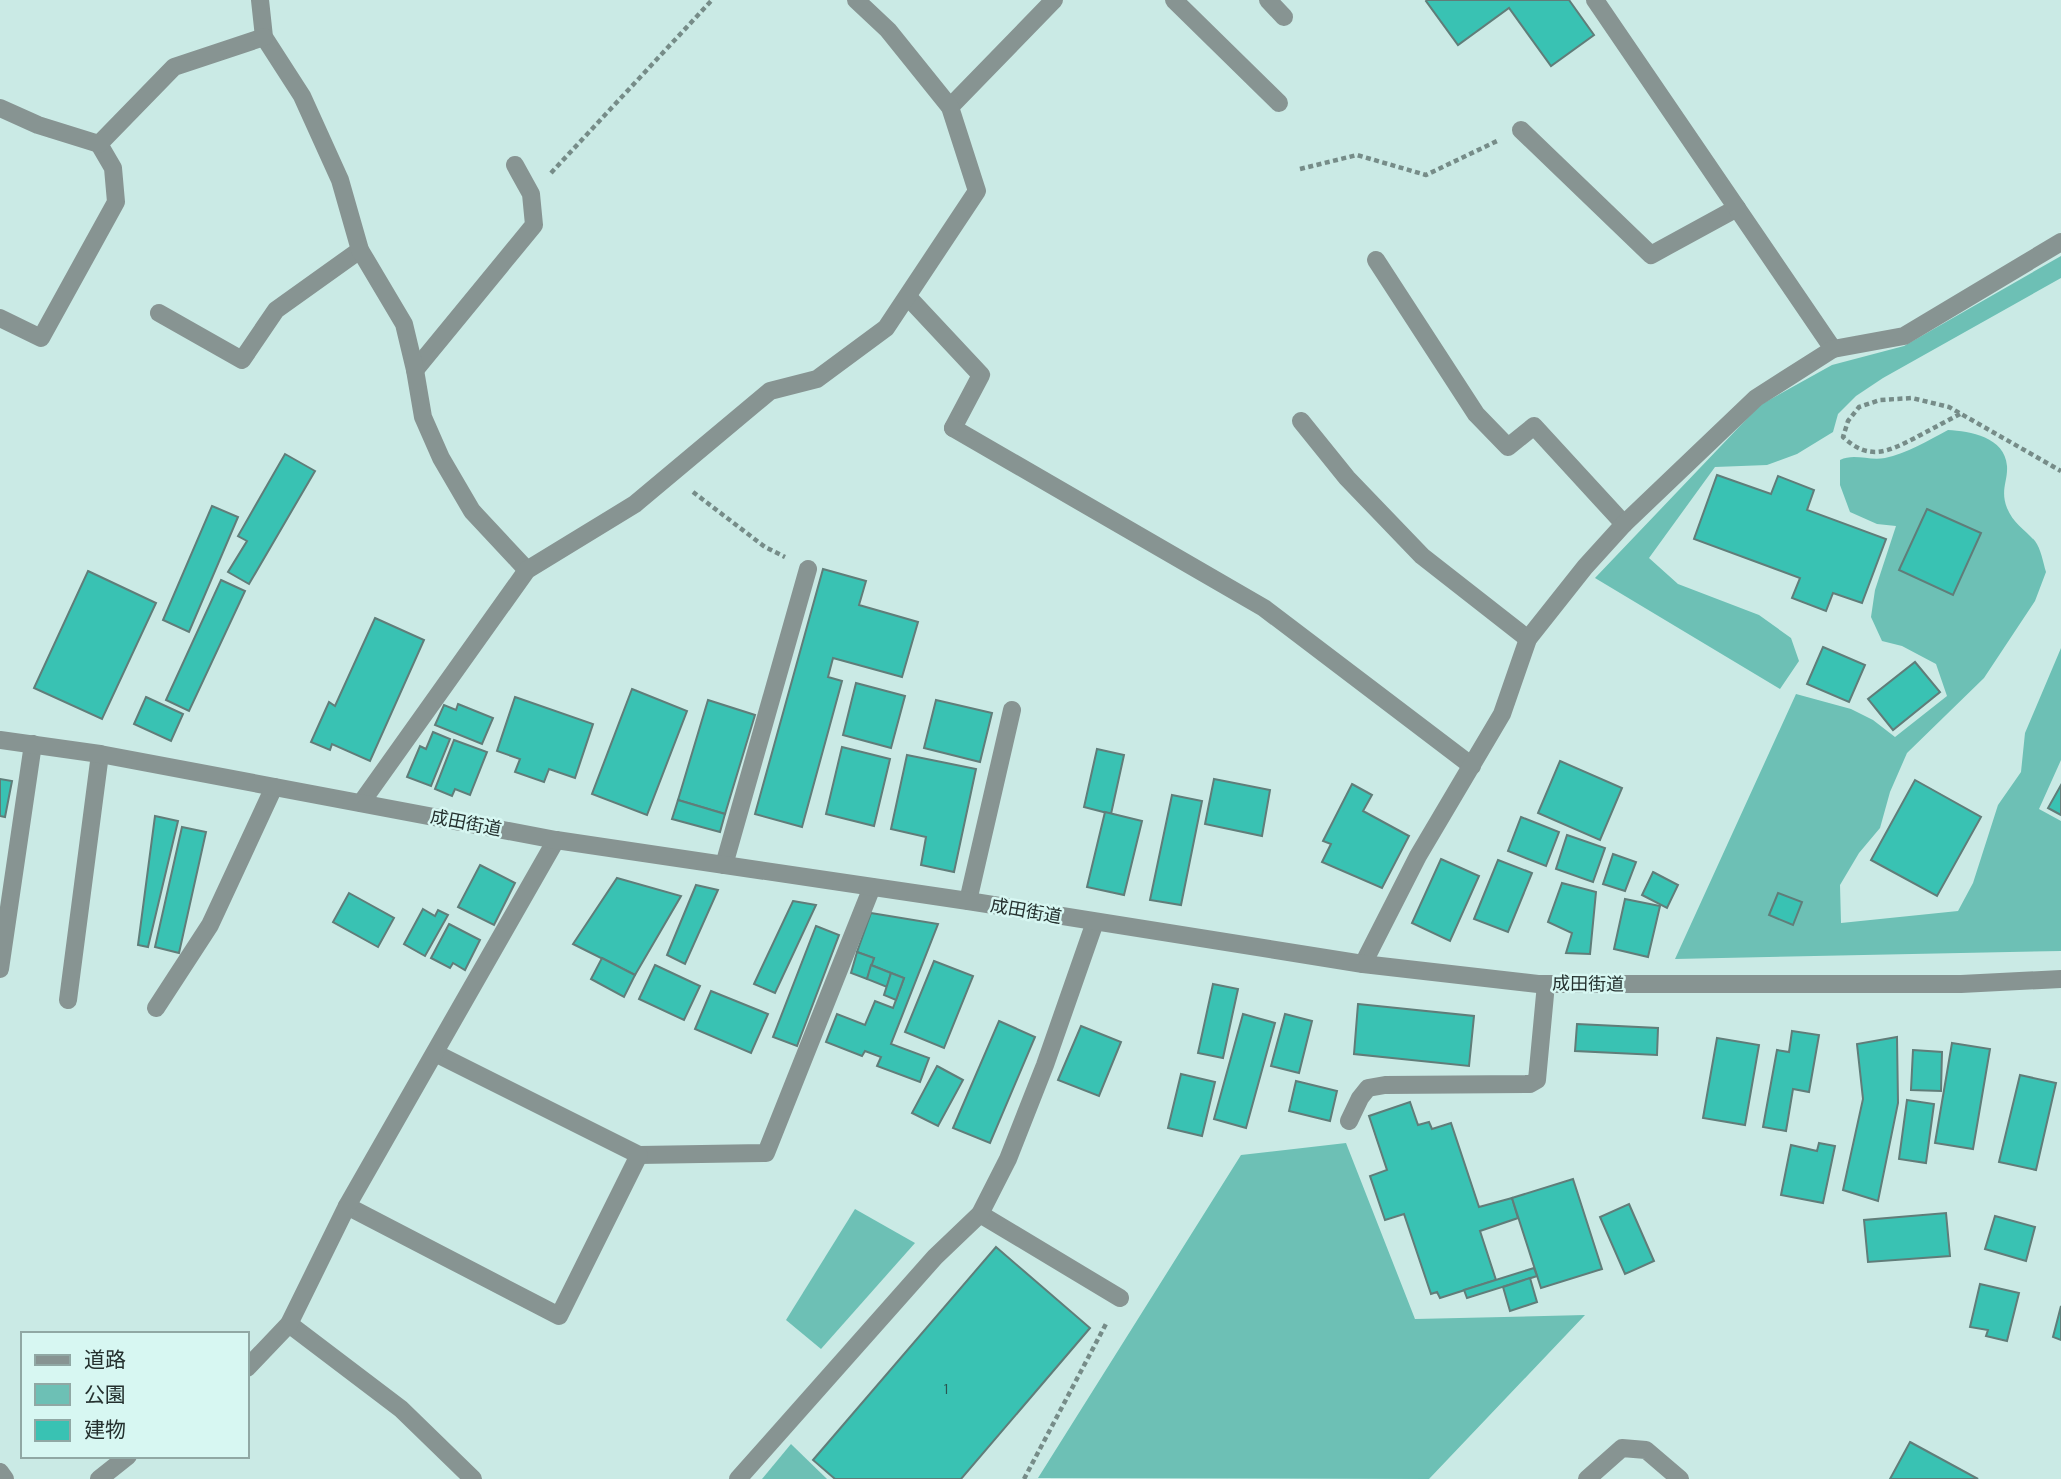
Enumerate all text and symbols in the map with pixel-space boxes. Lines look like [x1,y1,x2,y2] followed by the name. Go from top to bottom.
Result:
[428,804,504,842] street label: 成田街道
[988,893,1064,929] street label: 成田街道
[1552,971,1624,997] street label: 成田街道
[21,1332,248,1458] legend
[84,1346,126,1374] text: 道路
[944,1380,948,1398] house number: 1
[84,1381,126,1409] text: 公園
[84,1416,126,1444] text: 建物

